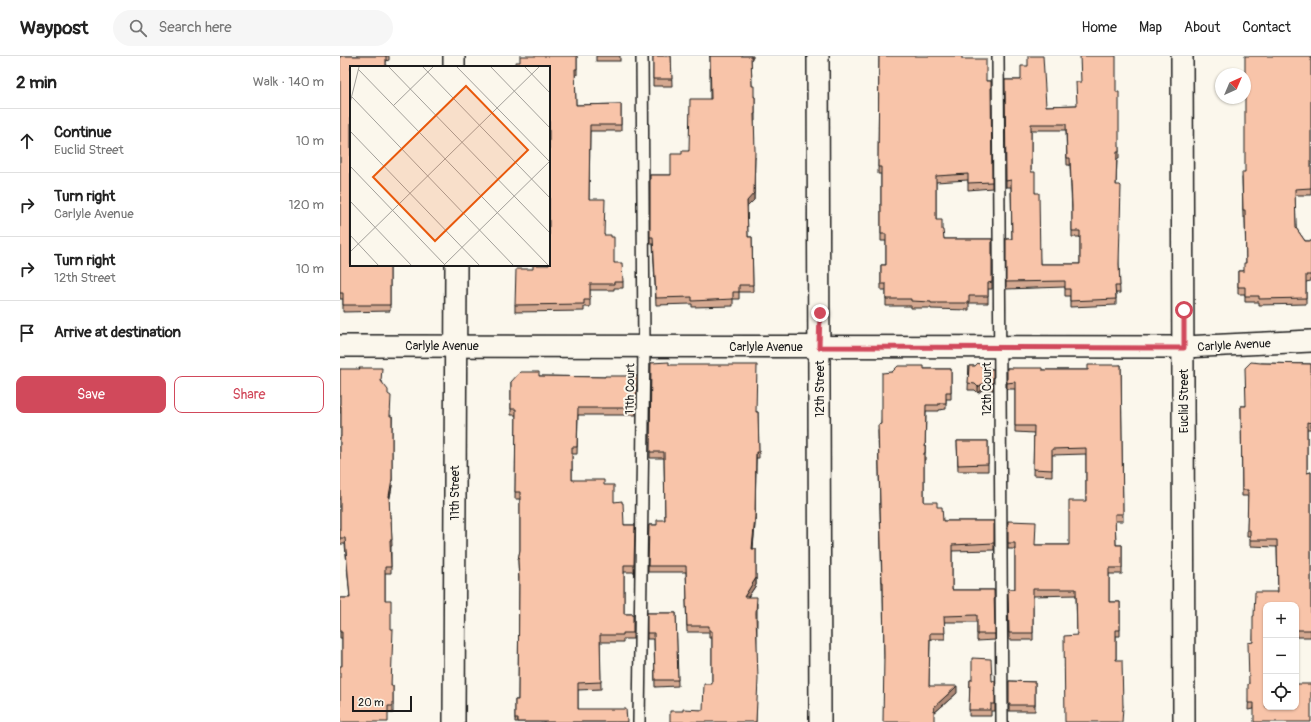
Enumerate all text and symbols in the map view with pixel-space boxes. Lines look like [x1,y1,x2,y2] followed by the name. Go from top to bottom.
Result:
[113,10,393,46] search box
[20,16,89,40] text: Waypost
[127,17,149,39] icon: search
[159,18,232,37] text: Search here
[1082,19,1117,36] text: Home
[1139,19,1162,36] text: Map
[1184,19,1220,36] text: About
[1242,19,1291,36] text: Contact
[350,66,550,266] inset map
[1215,68,1251,104] north arrow
[16,72,57,93] text: 2 min
[253,74,324,90] text: Walk · 140 m
[54,123,112,142] text: Continue
[16,130,38,152] icon: ahead
[296,133,324,149] text: 10 m
[54,142,124,158] text: Euclid Street
[54,187,115,206] text: Turn right
[16,194,38,216] icon: right
[288,197,324,213] text: 120 m
[54,206,134,222] text: Carlyle Avenue
[54,251,115,270] text: Turn right
[16,258,38,280] icon: right
[296,261,324,277] text: 10 m
[54,270,116,286] text: 12th Street
[1175,301,1193,319] route start
[811,304,829,322] route end
[16,322,38,344] icon: arrive
[54,323,181,342] text: Arrive at destination
[1197,336,1271,355] street label: Carlyle Avenue
[405,339,479,354] street label: Carlyle Avenue
[729,340,803,355] street label: Carlyle Avenue
[813,360,828,418] street label: 12th Street
[980,362,995,416] street label: 12th Court
[623,363,638,415] street label: 11th Court
[1177,369,1192,433] street label: Euclid Street
[16,376,166,413] button: Save
[174,376,324,413] button: Share
[448,465,463,521] street label: 11th Street
[1263,602,1299,710] map controls
[1263,602,1299,638] button: +
[1263,638,1299,674] button: −
[1263,674,1299,710] button: locate
[352,694,412,713] scale bar
[358,696,384,709] text: 20 m

